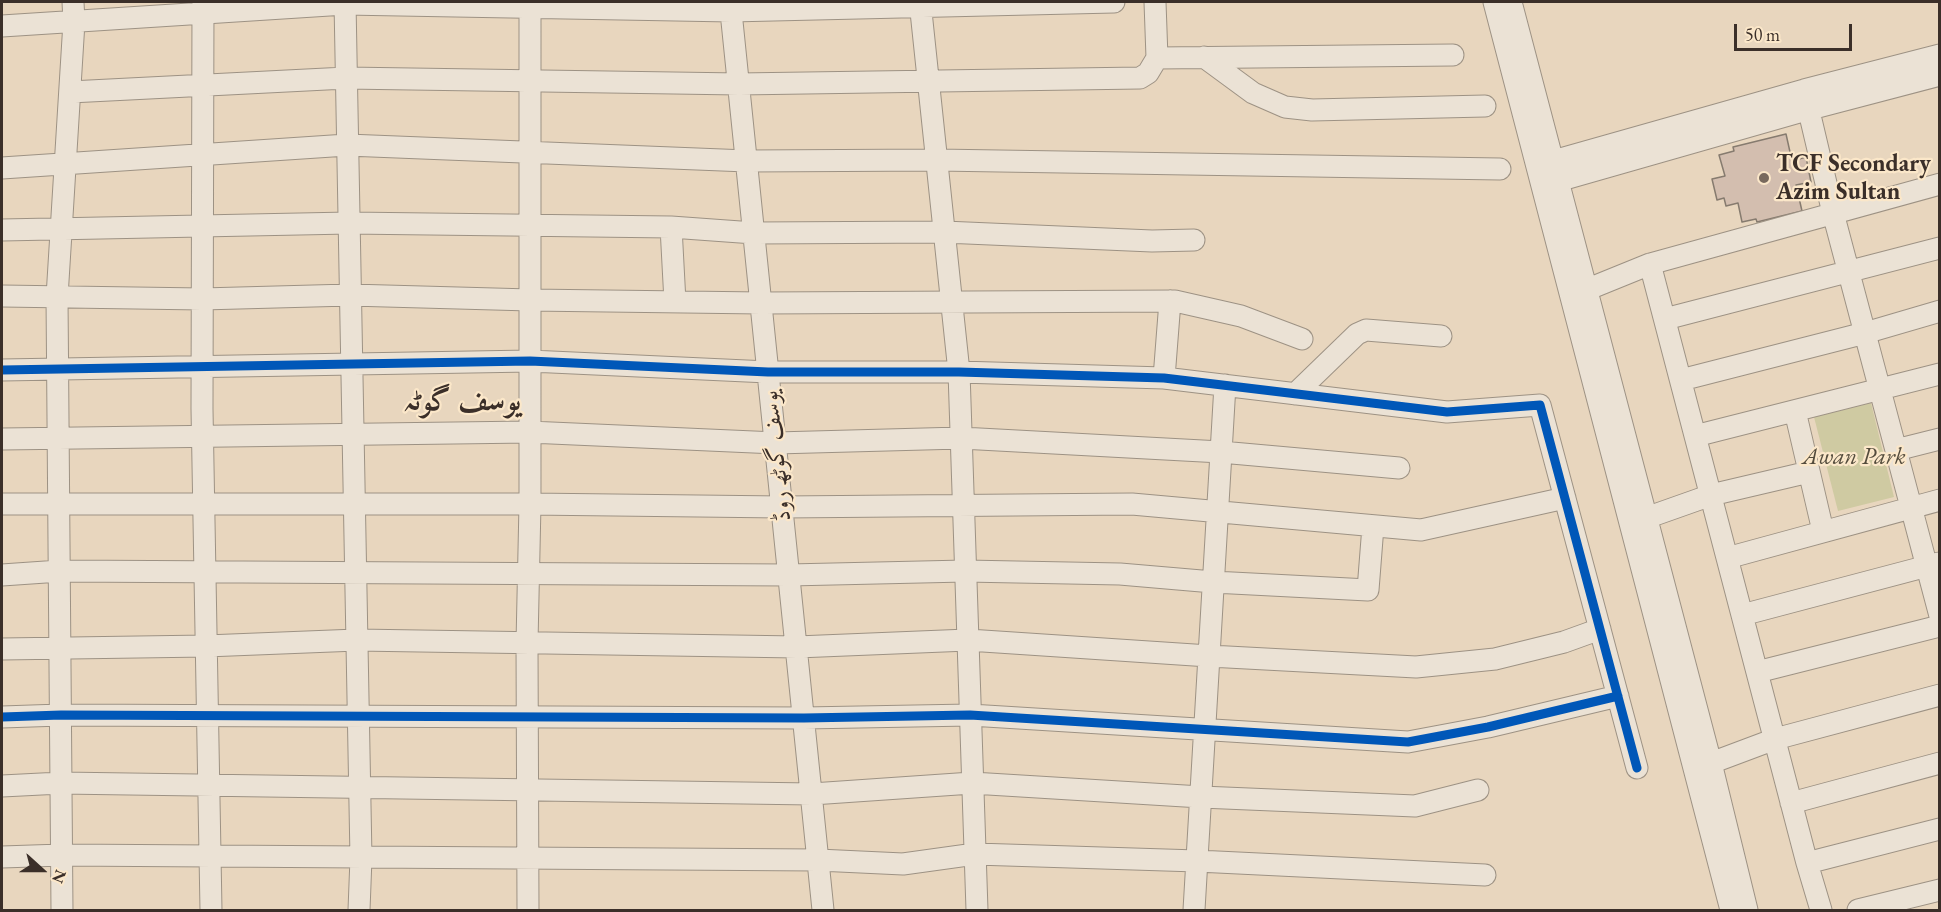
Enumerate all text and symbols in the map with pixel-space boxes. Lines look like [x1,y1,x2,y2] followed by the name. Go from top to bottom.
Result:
[1737,12,1856,50] scale bar
[1745,23,1780,46] text: 50 m
[1776,150,1931,206] place label: TCF Secondary Azim Sultan
[1757,171,1771,185] marker: TCF Secondary Azim Sultan
[403,384,521,420] district label: یوسف گوٹہ
[756,389,798,523] street label: یوسف گوٹھ روڈ
[1802,443,1906,471] park label: Awan Park
[12,840,72,900] north arrow
[47,867,71,886] text: N

